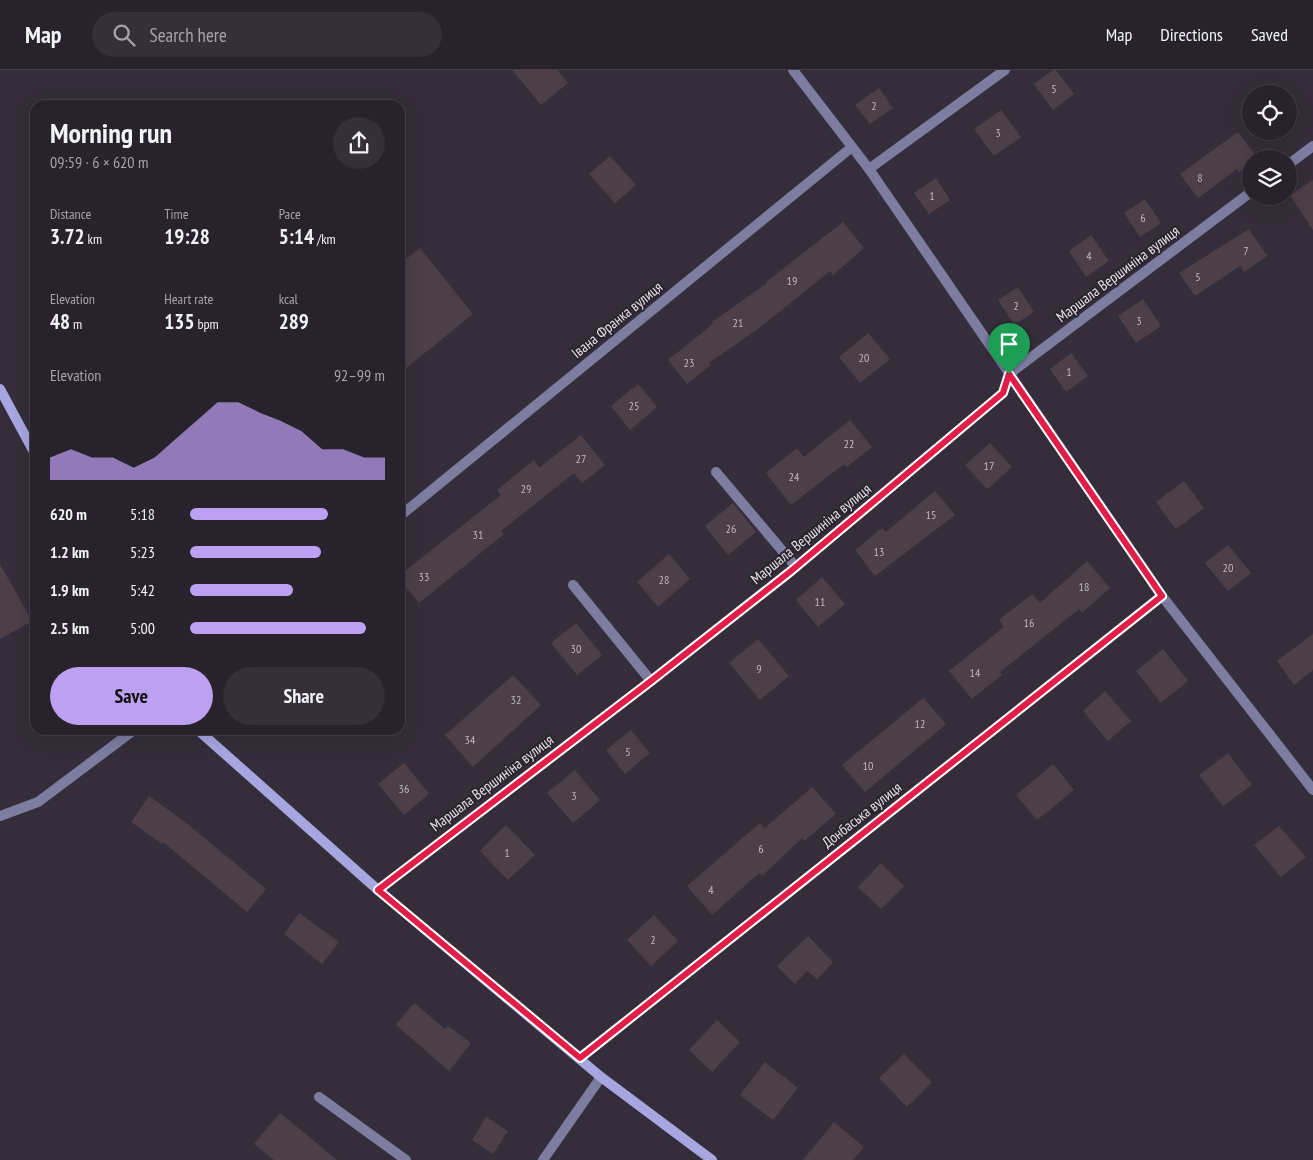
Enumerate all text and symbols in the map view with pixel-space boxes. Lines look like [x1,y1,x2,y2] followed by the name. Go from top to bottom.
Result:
[92,12,442,57] search box
[25,19,62,50] text: Map
[110,21,138,49] icon: search
[150,23,227,47] text: Search here
[1106,23,1132,46] text: Map
[1160,23,1223,46] text: Directions
[1251,23,1288,46] text: Saved
[1051,81,1057,96] house number: 5
[1242,85,1297,205] map controls
[1242,85,1297,140] button: locate
[871,98,877,113] house number: 2
[50,114,172,151] text: Morning run
[333,117,385,169] button: share
[995,125,1001,140] house number: 3
[1242,150,1297,205] button: layers
[50,152,148,172] text: 09:59 · 6 × 620 m
[1197,170,1203,185] house number: 8
[929,188,935,203] house number: 1
[50,205,91,223] text: Distance
[164,205,189,223] text: Time
[279,205,301,223] text: Pace
[1140,210,1146,225] house number: 6
[1052,221,1183,326] street label: Маршала Вершиніна вулиця
[50,223,85,250] text: 3.72
[164,223,210,250] text: 19:28
[279,223,314,250] text: 5:14
[85,230,102,248] text: km
[314,230,336,248] text: /km
[1243,243,1249,258] house number: 7
[1086,248,1092,263] house number: 4
[1195,269,1201,284] house number: 5
[787,273,797,288] house number: 19
[567,277,666,362] street label: Івана Франка вулиця
[50,290,95,308] text: Elevation
[164,290,213,308] text: Heart rate
[279,290,298,308] text: kcal
[1013,298,1019,313] house number: 2
[50,308,70,335] text: 48
[164,308,194,335] text: 135
[279,308,309,335] text: 289
[1136,313,1142,328] house number: 3
[70,315,82,333] text: m
[194,315,219,333] text: bpm
[733,315,743,330] house number: 21
[988,323,1030,374] pin
[995,330,1023,358] icon: arrive
[859,350,869,365] house number: 20
[684,355,694,370] house number: 23
[1066,364,1072,379] house number: 1
[50,365,101,385] text: Elevation
[334,365,385,385] text: 92–99 m
[629,398,639,413] house number: 25
[844,436,854,451] house number: 22
[576,451,586,466] house number: 27
[984,458,994,473] house number: 17
[789,469,800,484] house number: 24
[747,479,875,588] street label: Маршала Вершиніна вулиця
[521,481,531,496] house number: 29
[50,504,87,524] text: 620 m
[130,504,155,524] text: 5:18
[926,507,936,522] house number: 15
[726,521,736,536] house number: 26
[473,527,483,542] house number: 31
[50,542,89,562] text: 1.2 km
[130,542,155,562] text: 5:23
[874,544,884,559] house number: 13
[1223,560,1233,575] house number: 20
[419,569,429,584] house number: 33
[659,572,669,587] house number: 28
[1079,579,1089,594] house number: 18
[50,580,89,600] text: 1.9 km
[130,580,155,600] text: 5:42
[815,594,825,609] house number: 11
[1024,615,1034,630] house number: 16
[50,618,89,638] text: 2.5 km
[130,618,155,638] text: 5:00
[571,641,581,656] house number: 30
[756,661,762,676] house number: 9
[970,665,981,680] house number: 14
[50,667,213,725] button: Save
[223,667,385,725] button: Share
[511,692,521,707] house number: 32
[915,716,925,731] house number: 12
[426,730,557,835] street label: Маршала Вершиніна вулиця
[465,732,476,747] house number: 34
[625,744,631,759] house number: 5
[863,758,873,773] house number: 10
[818,777,905,852] street label: Донбаська вулиця
[399,781,409,796] house number: 36
[571,788,577,803] house number: 3
[758,841,764,856] house number: 6
[504,845,510,860] house number: 1
[708,882,714,897] house number: 4
[650,932,656,947] house number: 2

